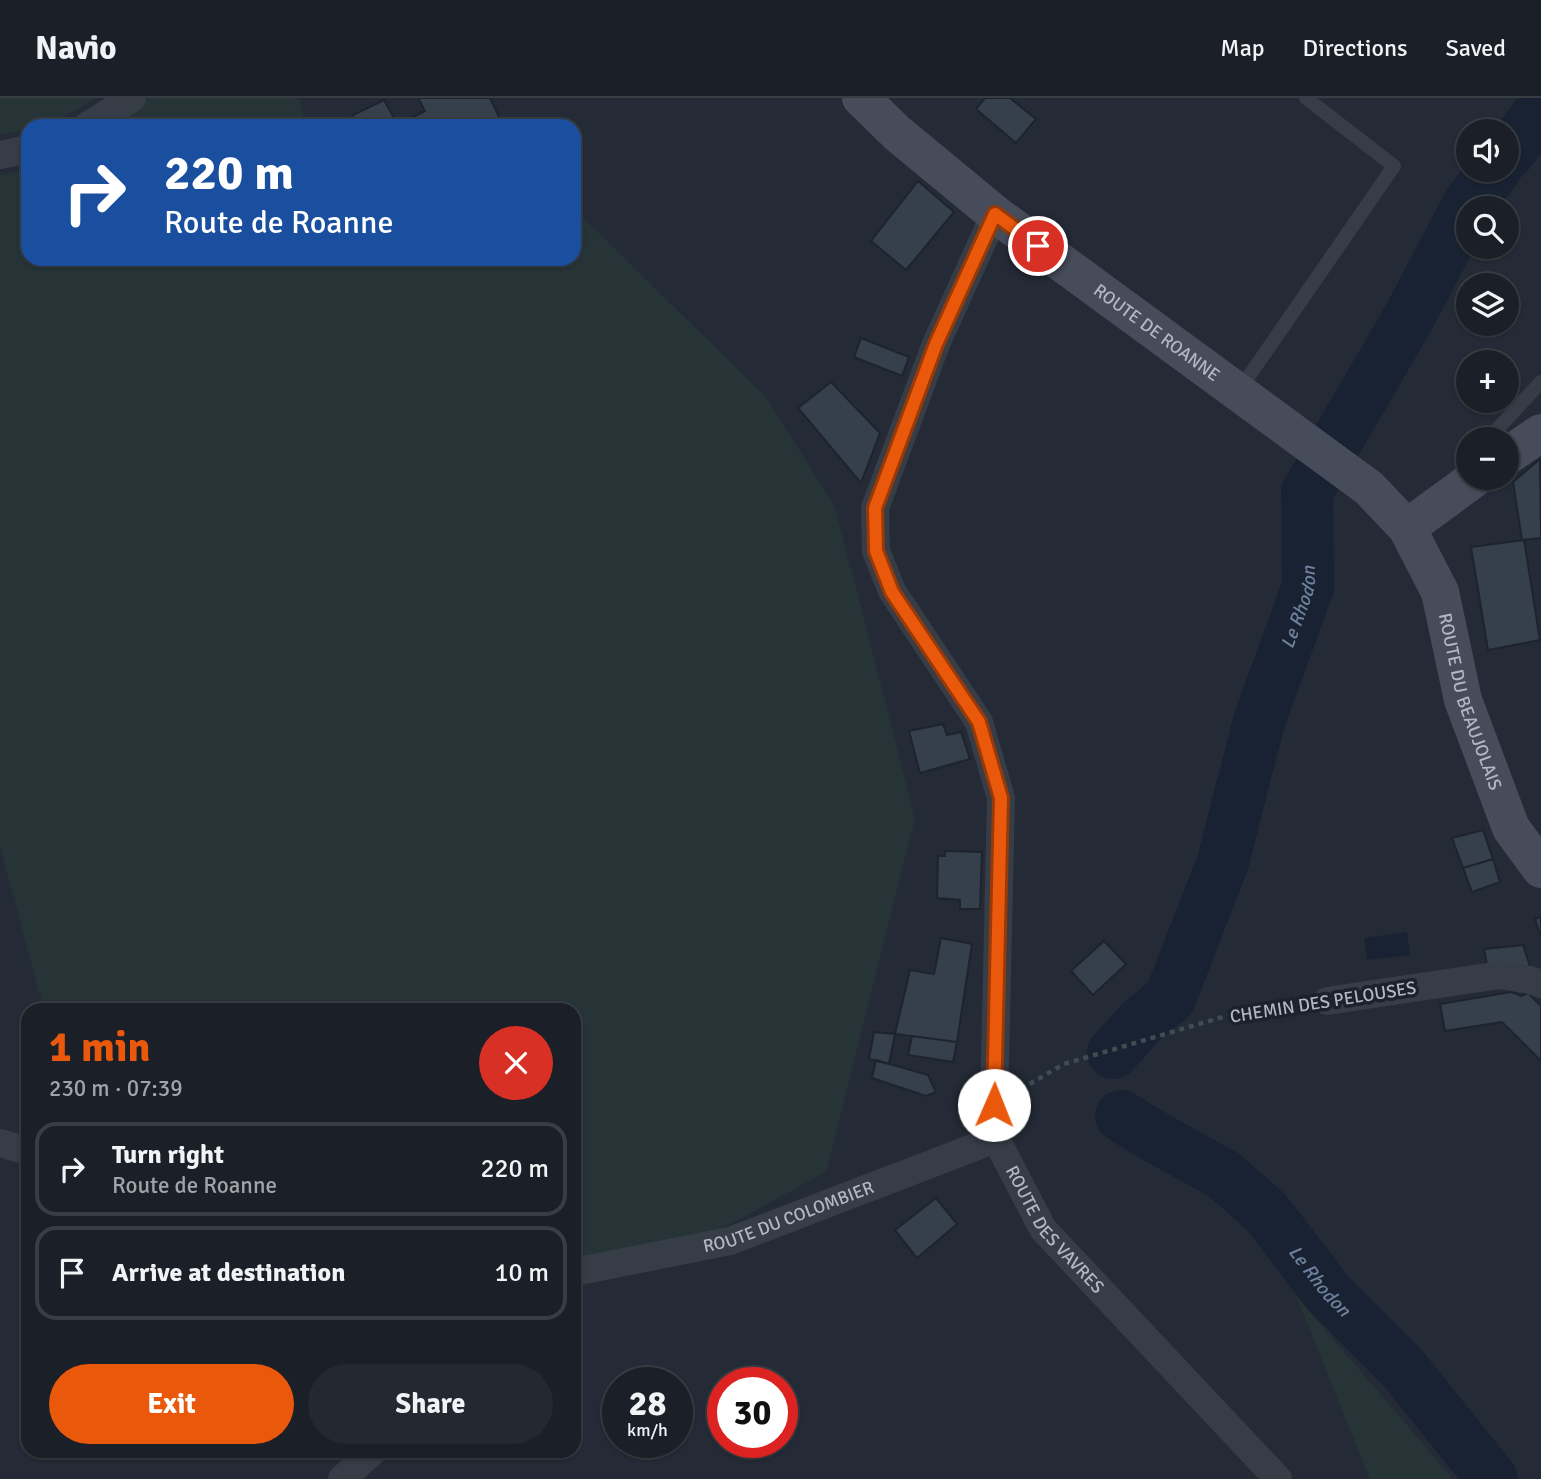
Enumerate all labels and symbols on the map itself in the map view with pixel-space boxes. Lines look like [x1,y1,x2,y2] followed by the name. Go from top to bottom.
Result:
[1008,216,1068,276] pin
[1089,279,1224,386] street label: ROUTE DE ROANNE
[1276,565,1321,652] water label: Le Rhodon
[1434,611,1507,793] street label: ROUTE DU BEAUJOLAIS
[1228,976,1418,1028] street label: CHEMIN DES PELOUSES
[957,1068,1031,1142] position arrow
[1001,1162,1109,1298] street label: ROUTE DES VAVRES
[701,1176,877,1257] street label: ROUTE DU COLOMBIER
[1283,1241,1356,1322] water label: Le Rhodon
[707,1367,798,1458] speed limit sign: 30

